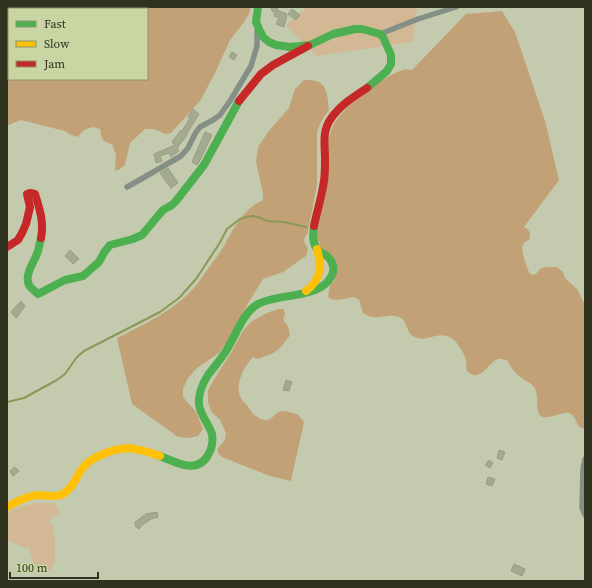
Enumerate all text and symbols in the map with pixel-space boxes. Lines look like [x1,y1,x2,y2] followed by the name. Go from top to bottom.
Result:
[8,8,148,80] legend
[44,16,66,32] text: Fast
[44,36,70,52] text: Slow
[43,56,65,72] text: Jam
[10,554,98,580] scale bar
[16,560,48,576] text: 100 m

